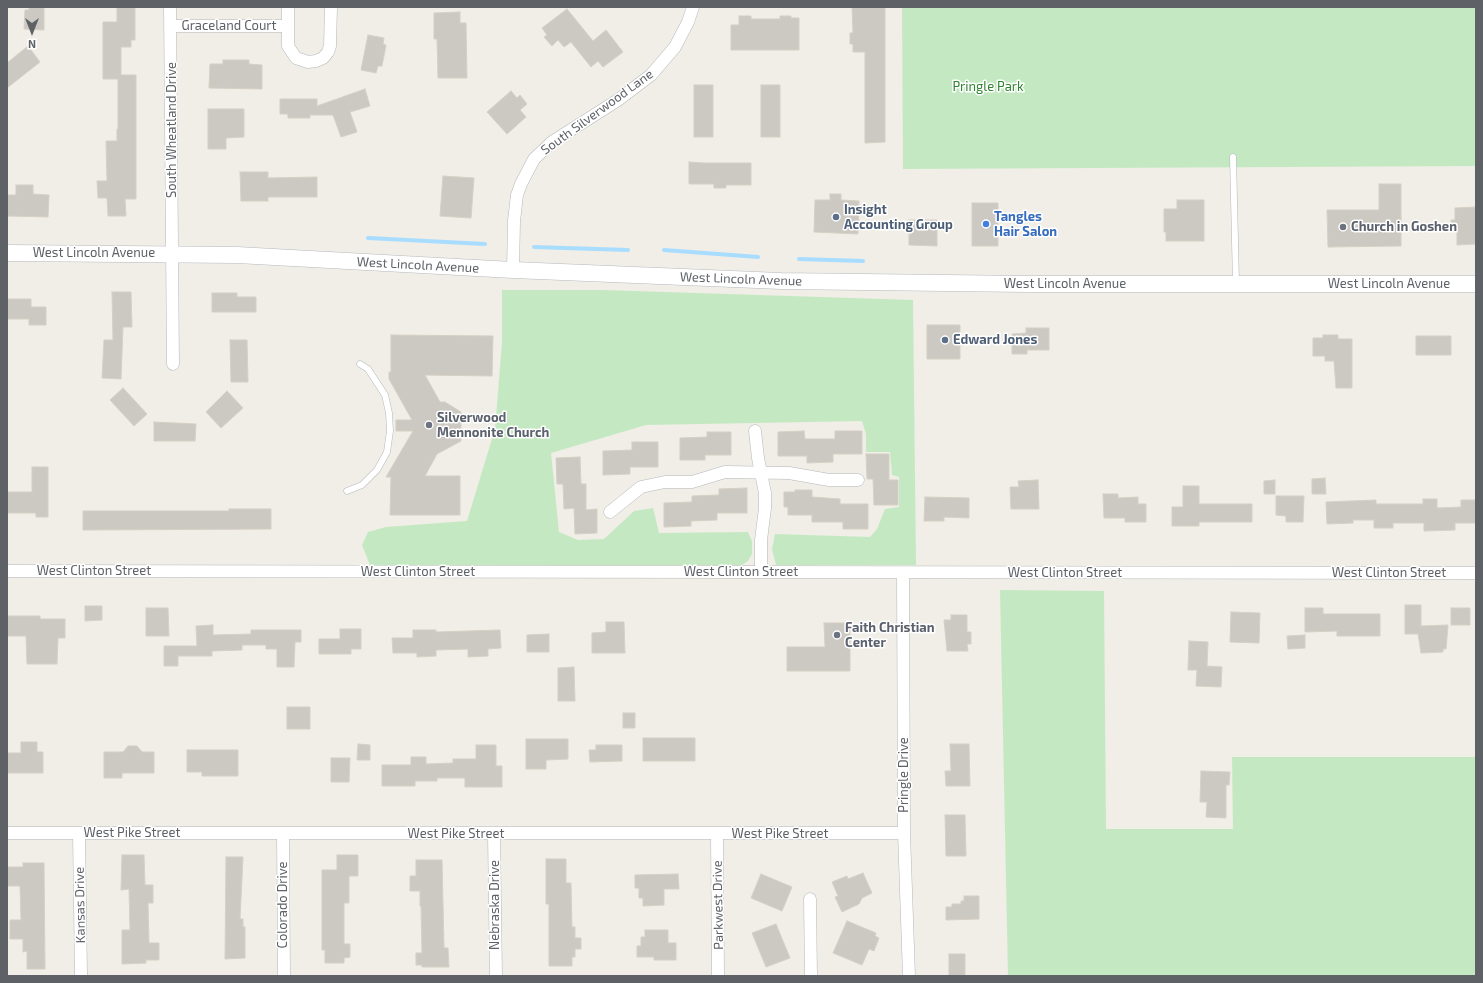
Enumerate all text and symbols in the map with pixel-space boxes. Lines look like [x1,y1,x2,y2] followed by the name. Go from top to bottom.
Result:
[12,12,52,52] north arrow
[181,18,277,34] street label: Graceland Court
[28,38,36,51] text: N
[164,62,180,198] street label: South Wheatland Drive
[538,66,656,158] street label: South Silverwood Lane
[952,79,1024,95] park label: Pringle Park
[844,202,953,233] place label: Insight Accounting Group
[994,209,1057,240] place label: Tangles Hair Salon
[831,212,841,222] marker: Insight Accounting Group
[981,219,991,229] marker: Tangles Hair Salon
[1351,219,1457,235] place label: Church in Goshen
[1338,222,1348,232] marker: Church in Goshen
[33,245,155,261] street label: West Lincoln Avenue
[356,254,480,276] street label: West Lincoln Avenue
[680,269,802,289] street label: West Lincoln Avenue
[1004,276,1126,292] street label: West Lincoln Avenue
[1328,276,1450,292] street label: West Lincoln Avenue
[953,332,1037,348] place label: Edward Jones
[940,335,950,345] marker: Edward Jones
[437,410,549,441] place label: Silverwood Mennonite Church
[424,420,434,430] marker: Silverwood Mennonite Church
[37,563,151,579] street label: West Clinton Street
[361,564,475,580] street label: West Clinton Street
[684,564,798,580] street label: West Clinton Street
[1008,565,1122,581] street label: West Clinton Street
[1332,565,1446,581] street label: West Clinton Street
[845,620,935,651] place label: Faith Christian Center
[832,630,842,640] marker: Faith Christian Center
[896,737,912,813] street label: Pringle Drive
[84,825,180,841] street label: West Pike Street
[408,826,504,842] street label: West Pike Street
[732,826,828,842] street label: West Pike Street
[487,860,503,950] street label: Nebraska Drive
[709,860,727,950] street label: Parkwest Drive
[275,862,291,948] street label: Colorado Drive
[72,867,88,943] street label: Kansas Drive

